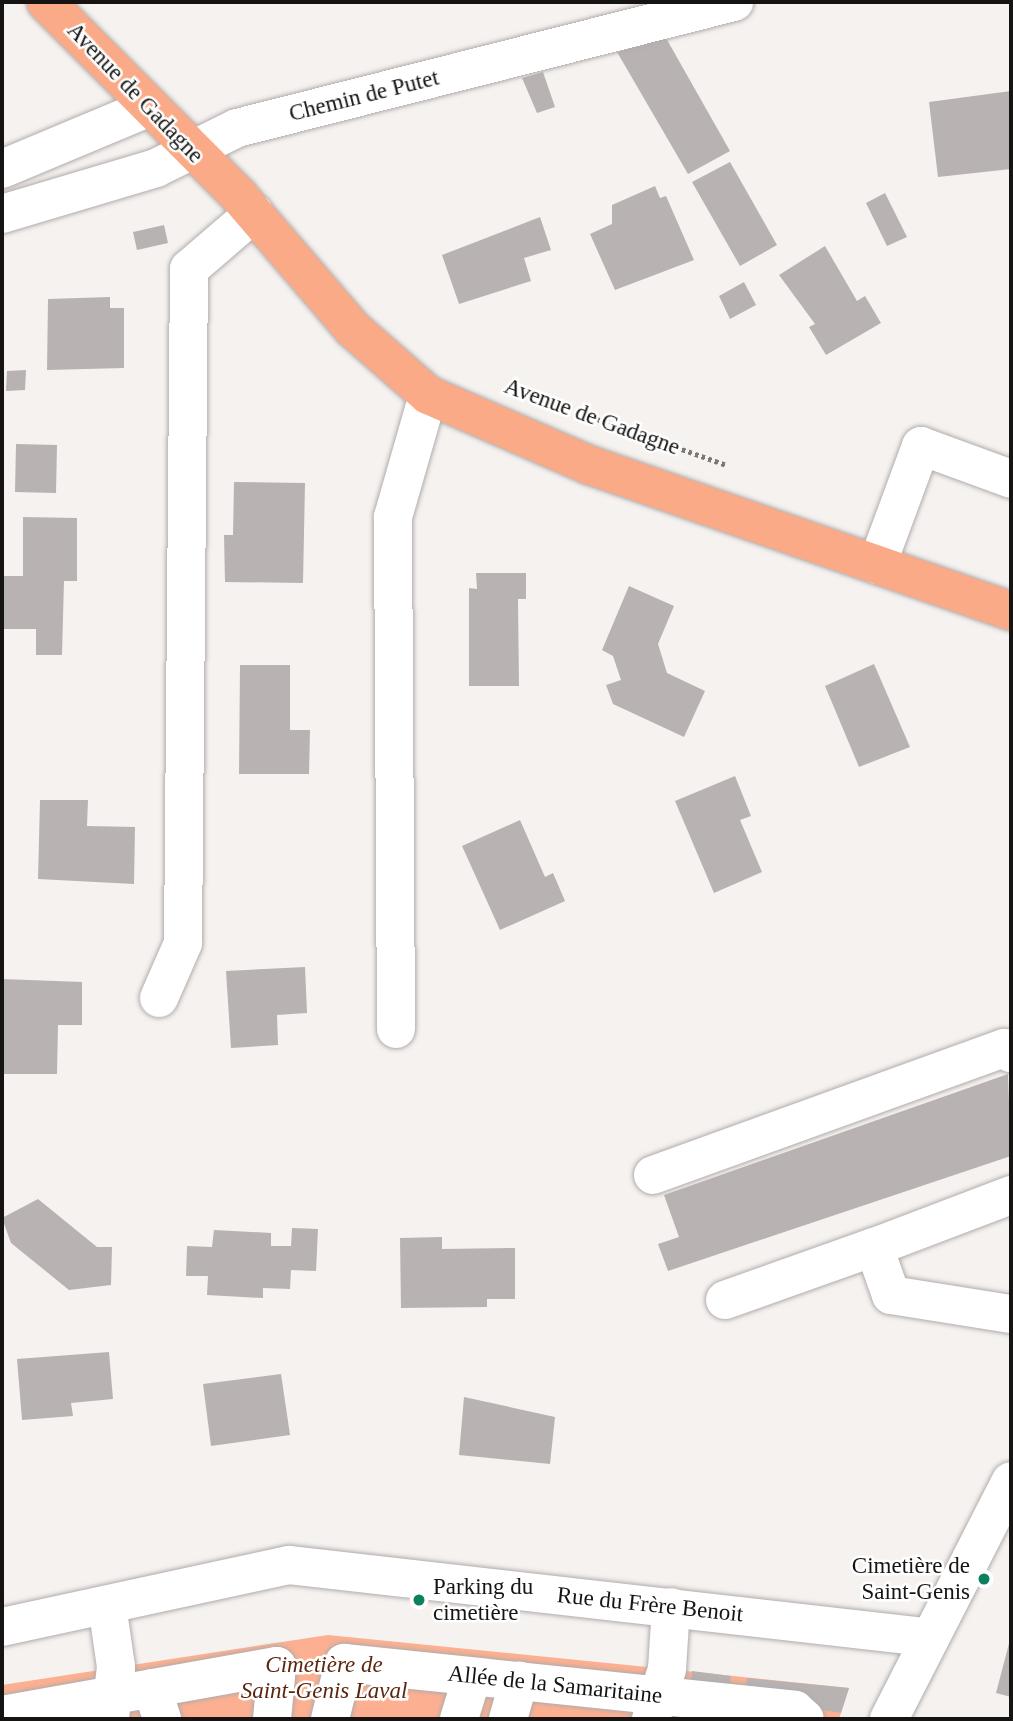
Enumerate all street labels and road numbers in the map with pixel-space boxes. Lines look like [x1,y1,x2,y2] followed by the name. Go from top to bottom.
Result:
[61,17,209,169] street label: Avenue de Gadagne
[286,64,442,128] street label: Chemin de Putet
[500,372,684,462] street label: Avenue de Gadagne
[555,1581,745,1629] street label: Rue du Frère Benoit
[447,1660,663,1710] street label: Allée de la Samaritaine

